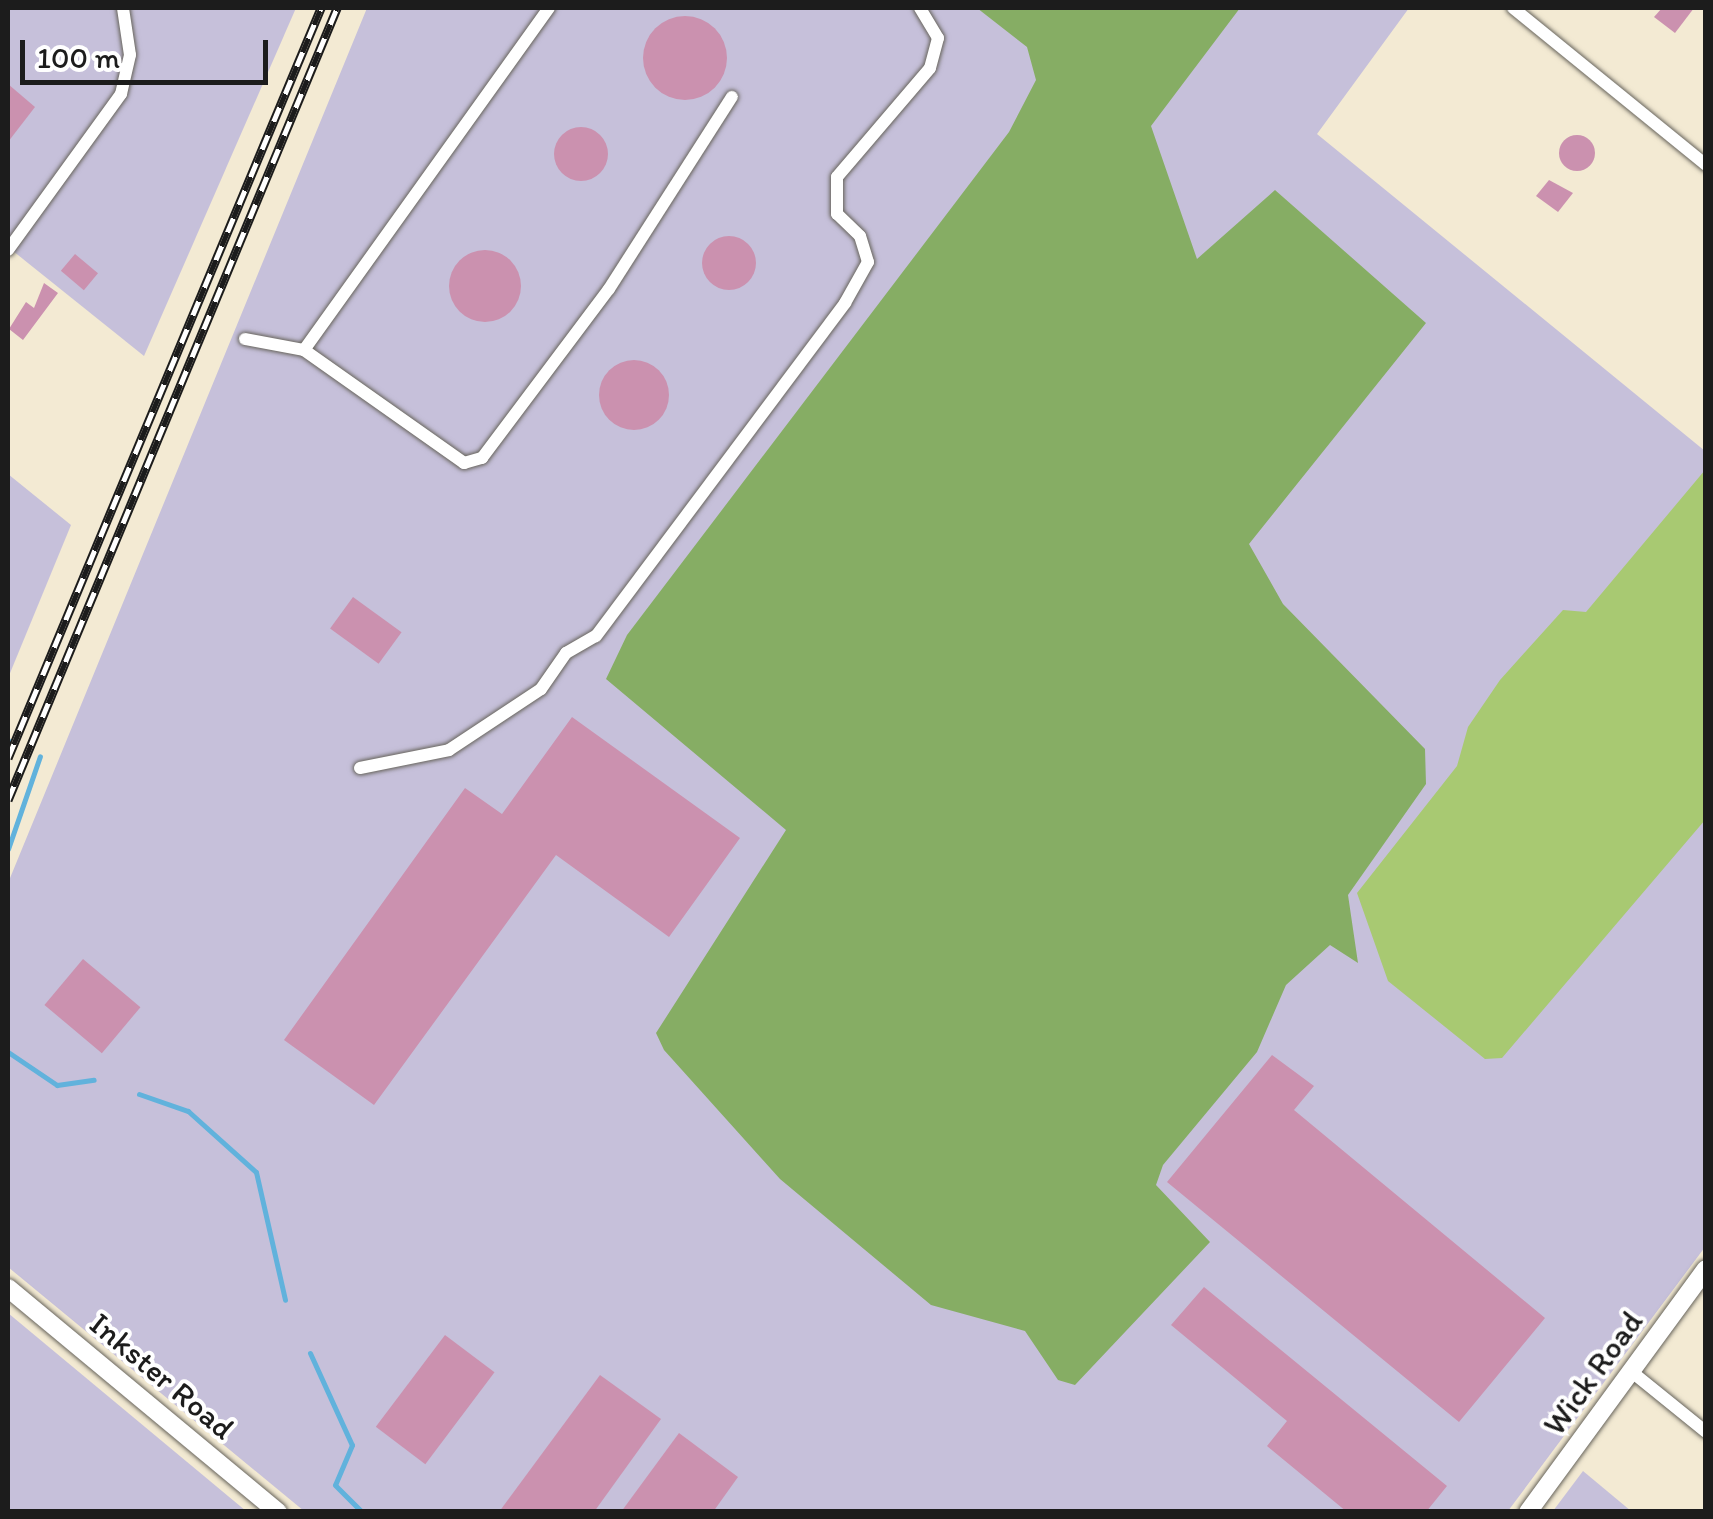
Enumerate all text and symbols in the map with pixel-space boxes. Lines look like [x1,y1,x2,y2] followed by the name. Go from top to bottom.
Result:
[25,20,272,82] scale bar
[37,39,120,76] text: 100 m
[1535,1304,1651,1442] street label: Wick Road
[82,1305,242,1447] street label: Inkster Road

